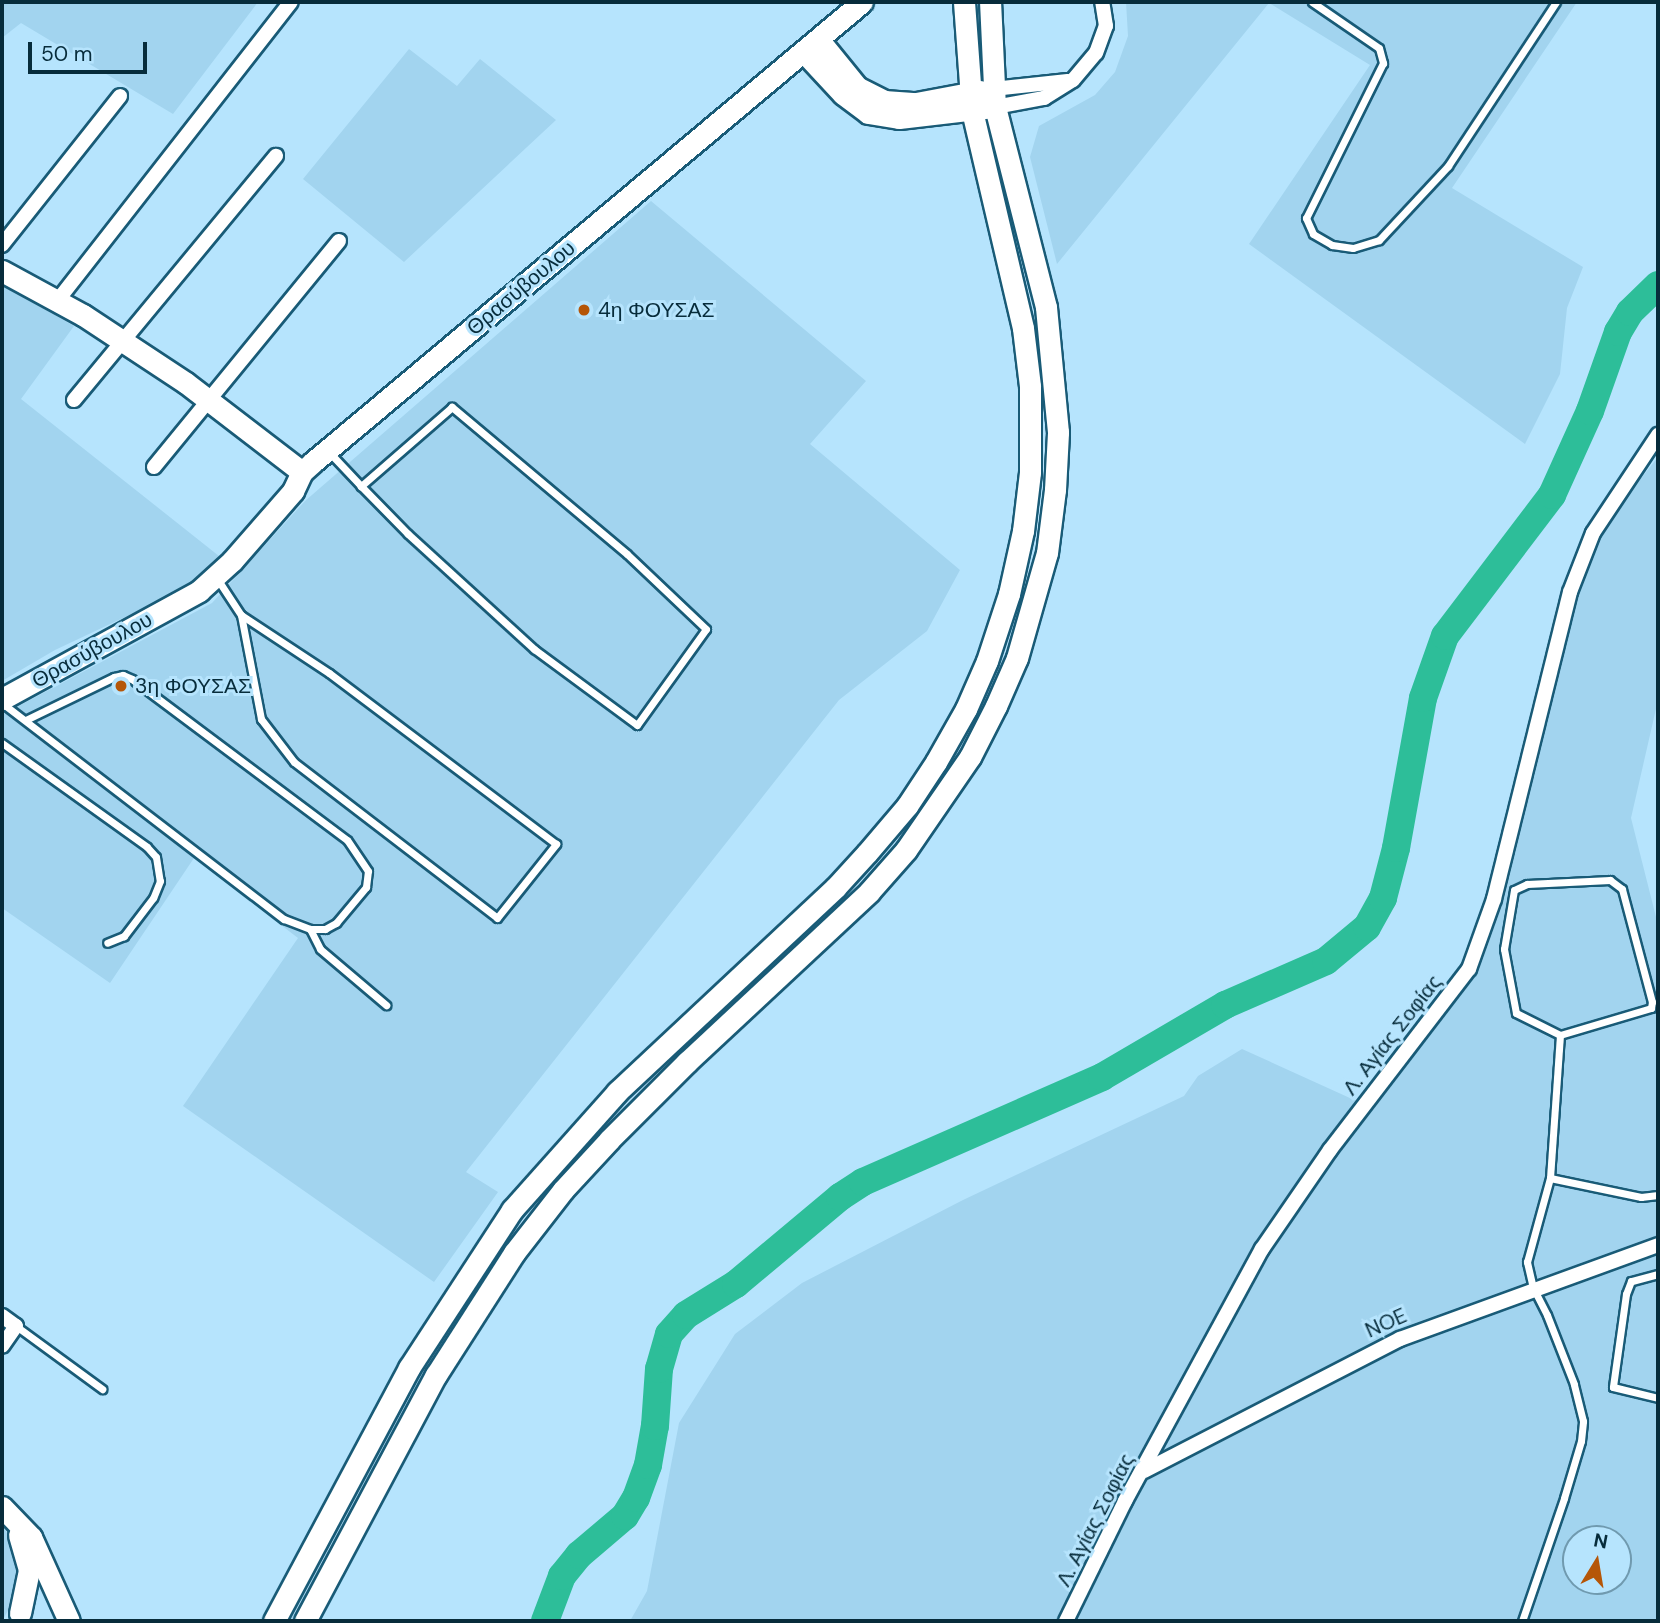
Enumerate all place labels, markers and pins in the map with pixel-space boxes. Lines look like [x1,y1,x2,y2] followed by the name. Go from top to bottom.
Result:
[598,297,714,323] place label: 4η ΦΟΥΣΑΣ
[576,302,592,318] marker: 4η ΦΟΥΣΑΣ
[135,673,251,699] place label: 3η ΦΟΥΣΑΣ
[113,678,129,694] marker: 3η ΦΟΥΣΑΣ

